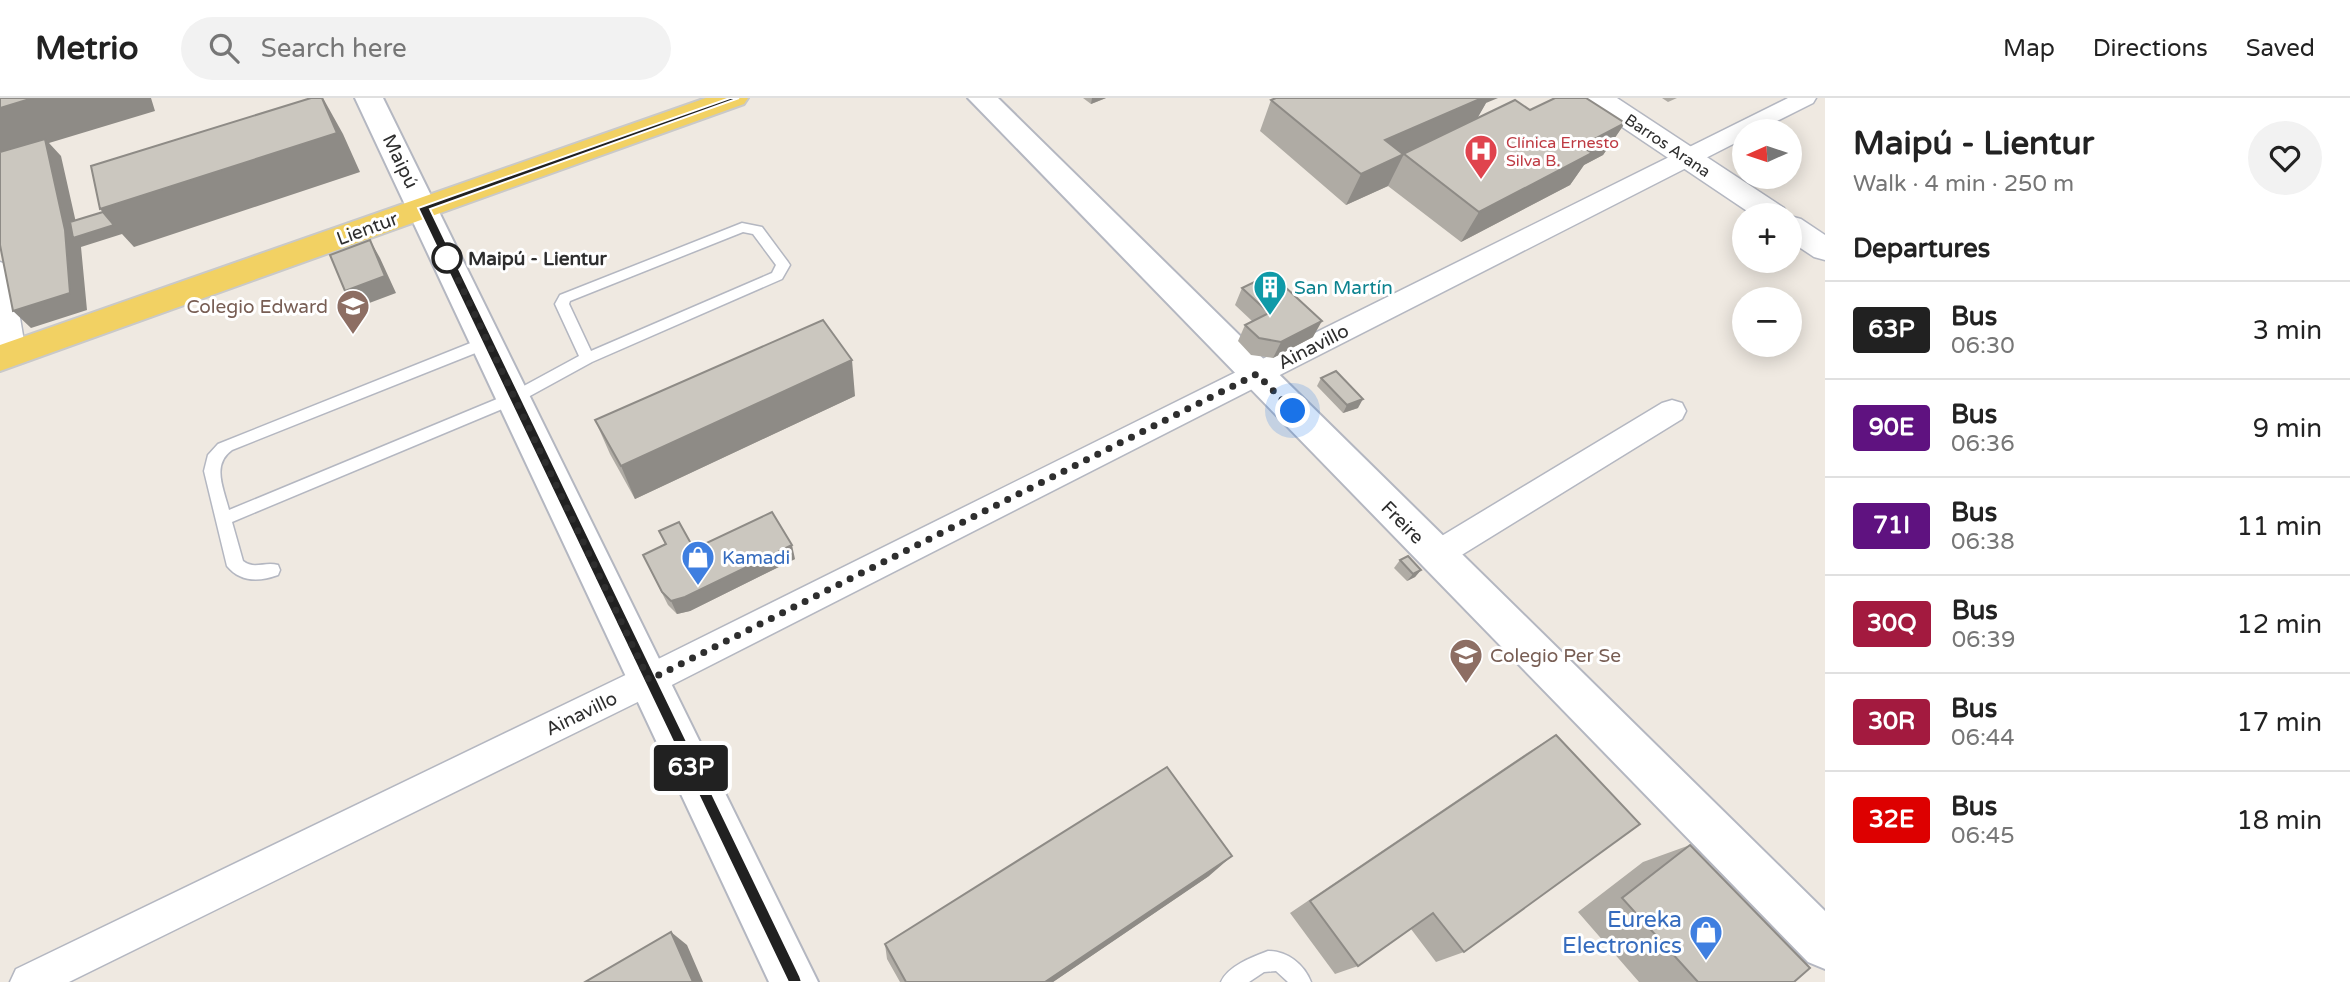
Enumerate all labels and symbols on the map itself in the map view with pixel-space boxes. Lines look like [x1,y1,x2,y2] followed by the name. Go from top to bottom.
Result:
[1621,110,1714,182] street label: Barros Arana
[1732,119,1802,189] north arrow
[378,131,423,192] street label: Maipú
[1462,132,1500,181] hospital icon: Clínica Ernesto Silva B.
[1506,133,1619,171] place label: Clínica Ernesto Silva B.
[334,207,402,250] street label: Lientur
[432,243,462,273] marker: Maipú - Lientur
[468,248,608,271] place label: Maipú - Lientur
[1251,268,1289,317] building icon: San Martín
[1294,277,1393,299] place label: San Martín
[334,287,372,336] school or university icon: Colegio Edward
[186,296,328,318] place label: Colegio Edward
[1274,320,1353,374] street label: Ainavillo
[1275,393,1310,428] your location
[1376,497,1428,549] street label: Freire
[679,538,717,587] shop icon: Kamadi
[722,547,790,569] place label: Kamadi
[1447,636,1485,685] school or university icon: Colegio Per Se
[1490,645,1621,667] place label: Colegio Per Se
[542,687,621,741] street label: Ainavillo
[651,745,731,791] line badge: 63P
[1562,906,1682,960] place label: Eureka Electronics
[1687,913,1725,962] shop icon: Eureka Electronics

